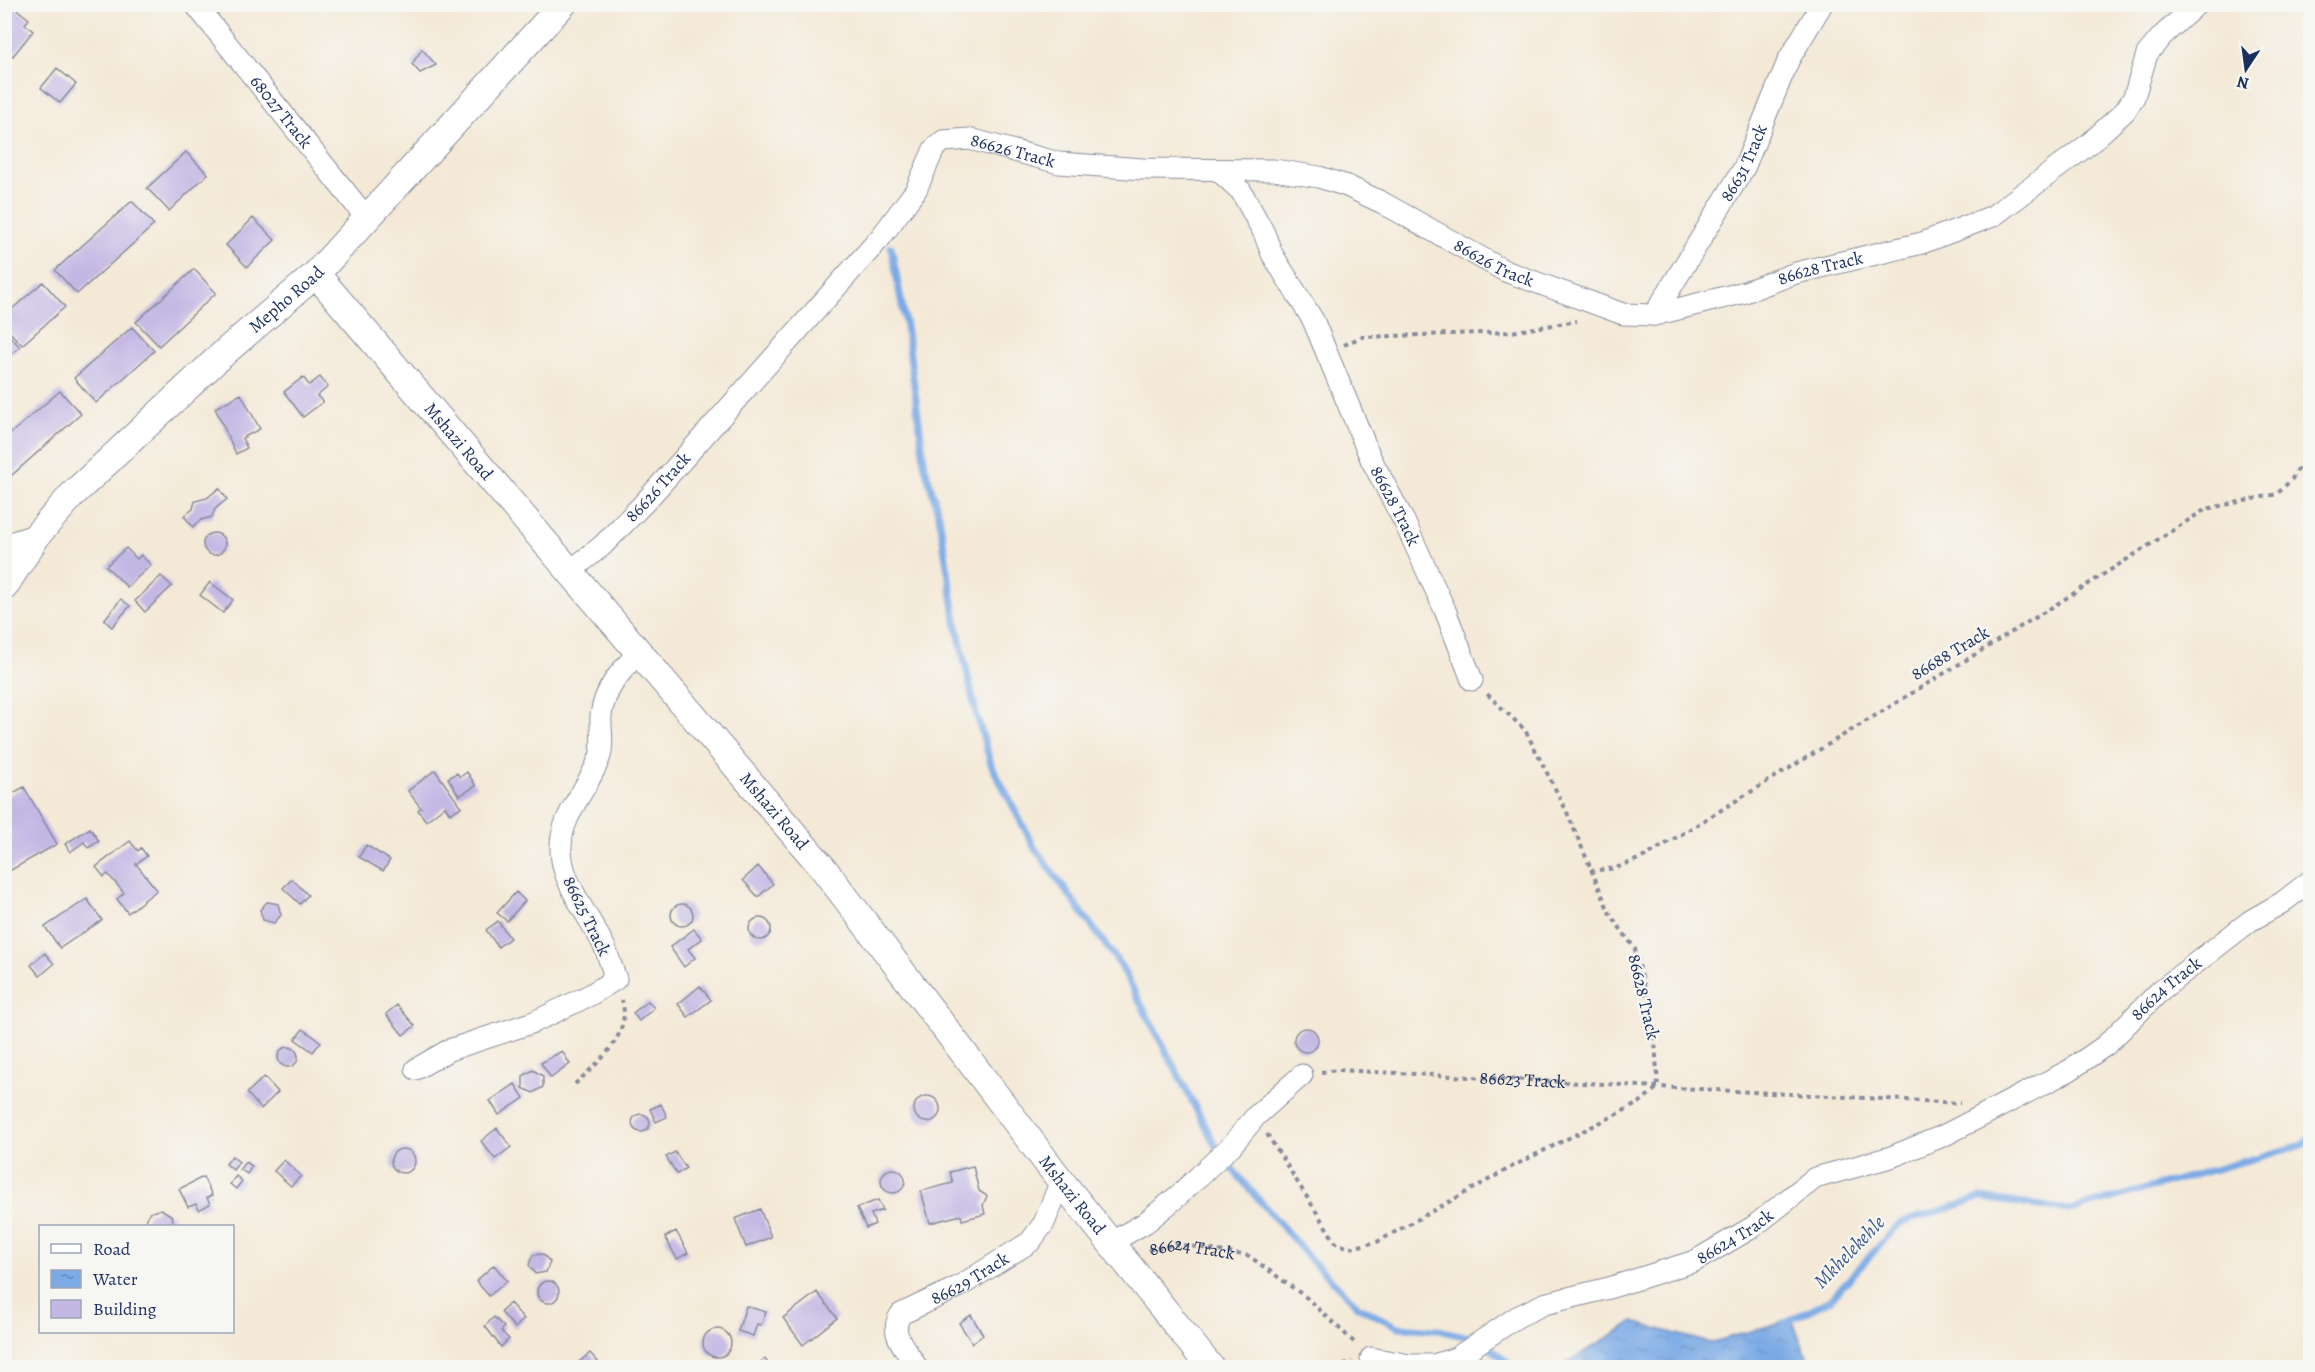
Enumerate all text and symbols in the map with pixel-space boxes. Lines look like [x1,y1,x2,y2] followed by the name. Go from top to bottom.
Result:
[2216,39,2276,99] north arrow
[245,70,318,153] street label: 68027 Track
[2234,71,2251,95] text: N
[1714,120,1773,206] street label: 86631 Track
[968,128,1058,173] street label: 86626 Track
[1450,233,1537,293] street label: 86626 Track
[1774,245,1865,291] street label: 86628 Track
[244,260,330,338] street label: Mepho Road
[419,397,499,485] street label: Mshazi Road
[620,447,696,527] street label: 86626 Track
[1365,462,1426,550] street label: 86628 Track
[1906,620,1994,686] street label: 86688 Track
[734,767,815,855] street label: Mshazi Road
[557,872,617,960] street label: 86625 Track
[2125,951,2206,1026] street label: 86624 Track
[1623,952,1666,1042] street label: 86628 Track
[1479,1065,1566,1094] street label: 86623 Track
[1034,1150,1111,1240] street label: Mshazi Road
[1692,1203,1778,1270] street label: 86624 Track
[1807,1210,1891,1294] water label: Mkhelekehle
[39,1225,234,1333] legend
[1147,1232,1237,1265] street label: 86624 Track
[93,1237,131,1261] text: Road
[927,1246,1013,1310] street label: 86629 Track
[92,1267,138,1291] text: Water
[93,1297,157,1321] text: Building

